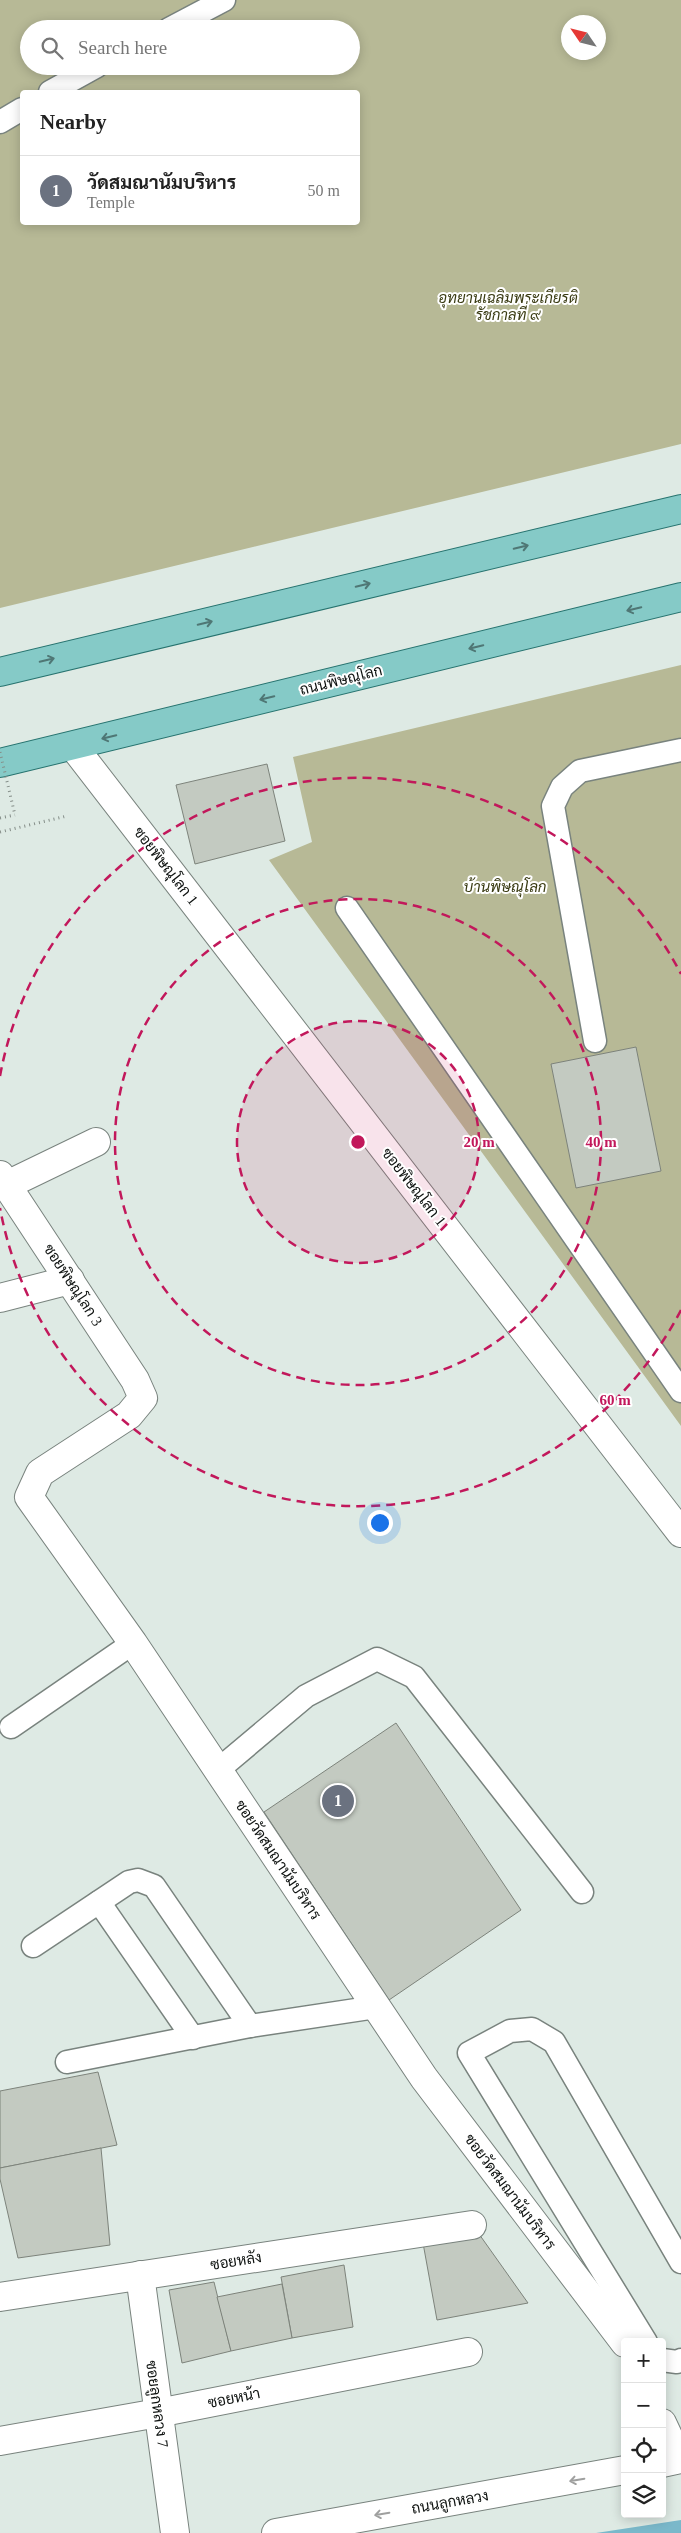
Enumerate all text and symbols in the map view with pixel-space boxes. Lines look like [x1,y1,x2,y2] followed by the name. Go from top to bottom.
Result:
[561,15,606,60] north arrow
[20,20,360,75] search box
[38,34,66,62] icon: search
[78,37,167,58] text: Search here
[40,110,107,134] text: Nearby
[87,172,236,193] text: วัดสมณานัมบริหาร
[52,182,60,199] text: 1
[308,182,340,199] text: 50 m
[87,194,135,211] text: Temple
[438,288,579,323] park label: อุทยานเฉลิมพระเกียรติ รัชกาลที่ ๙
[513,542,529,551] one-way arrow
[355,580,371,589] one-way arrow
[626,605,642,614] one-way arrow
[197,617,213,627] one-way arrow
[468,643,484,652] one-way arrow
[39,655,55,664] one-way arrow
[298,660,385,701] street label: ถนนพิษณุโลก
[259,694,275,703] one-way arrow
[102,733,118,742] one-way arrow
[128,823,203,910] street label: ซอยพิษณุโลก 1
[464,877,546,898] park label: บ้านพิษณุโลก
[349,1133,367,1151] centre of rings
[463,1134,495,1150] text: 20 m
[585,1134,617,1150] text: 40 m
[376,1144,451,1231] street label: ซอยพิษณุโลก 1
[38,1240,107,1331] street label: ซอยพิษณุโลก 3
[599,1392,631,1408] text: 60 m
[367,1510,393,1536] your location
[322,1782,354,1820] pin: 1
[232,1797,325,1923] street label: ซอยวัดสมณานัมบริหาร
[461,2130,560,2253] street label: ซอยวัดสมณานัมบริหาร
[209,2248,263,2273] street label: ซอยหลัง
[621,2338,666,2518] map controls
[621,2338,666,2383] button: +
[141,2359,171,2449] street label: ซอยลูกหลวง 7
[206,2383,262,2411] street label: ซอยหน้า
[621,2383,666,2428] button: −
[621,2428,666,2473] button: locate
[621,2473,666,2518] button: layers
[569,2475,585,2485] one-way arrow
[410,2487,490,2519] street label: ถนนลูกหลวง
[375,2510,391,2520] one-way arrow

